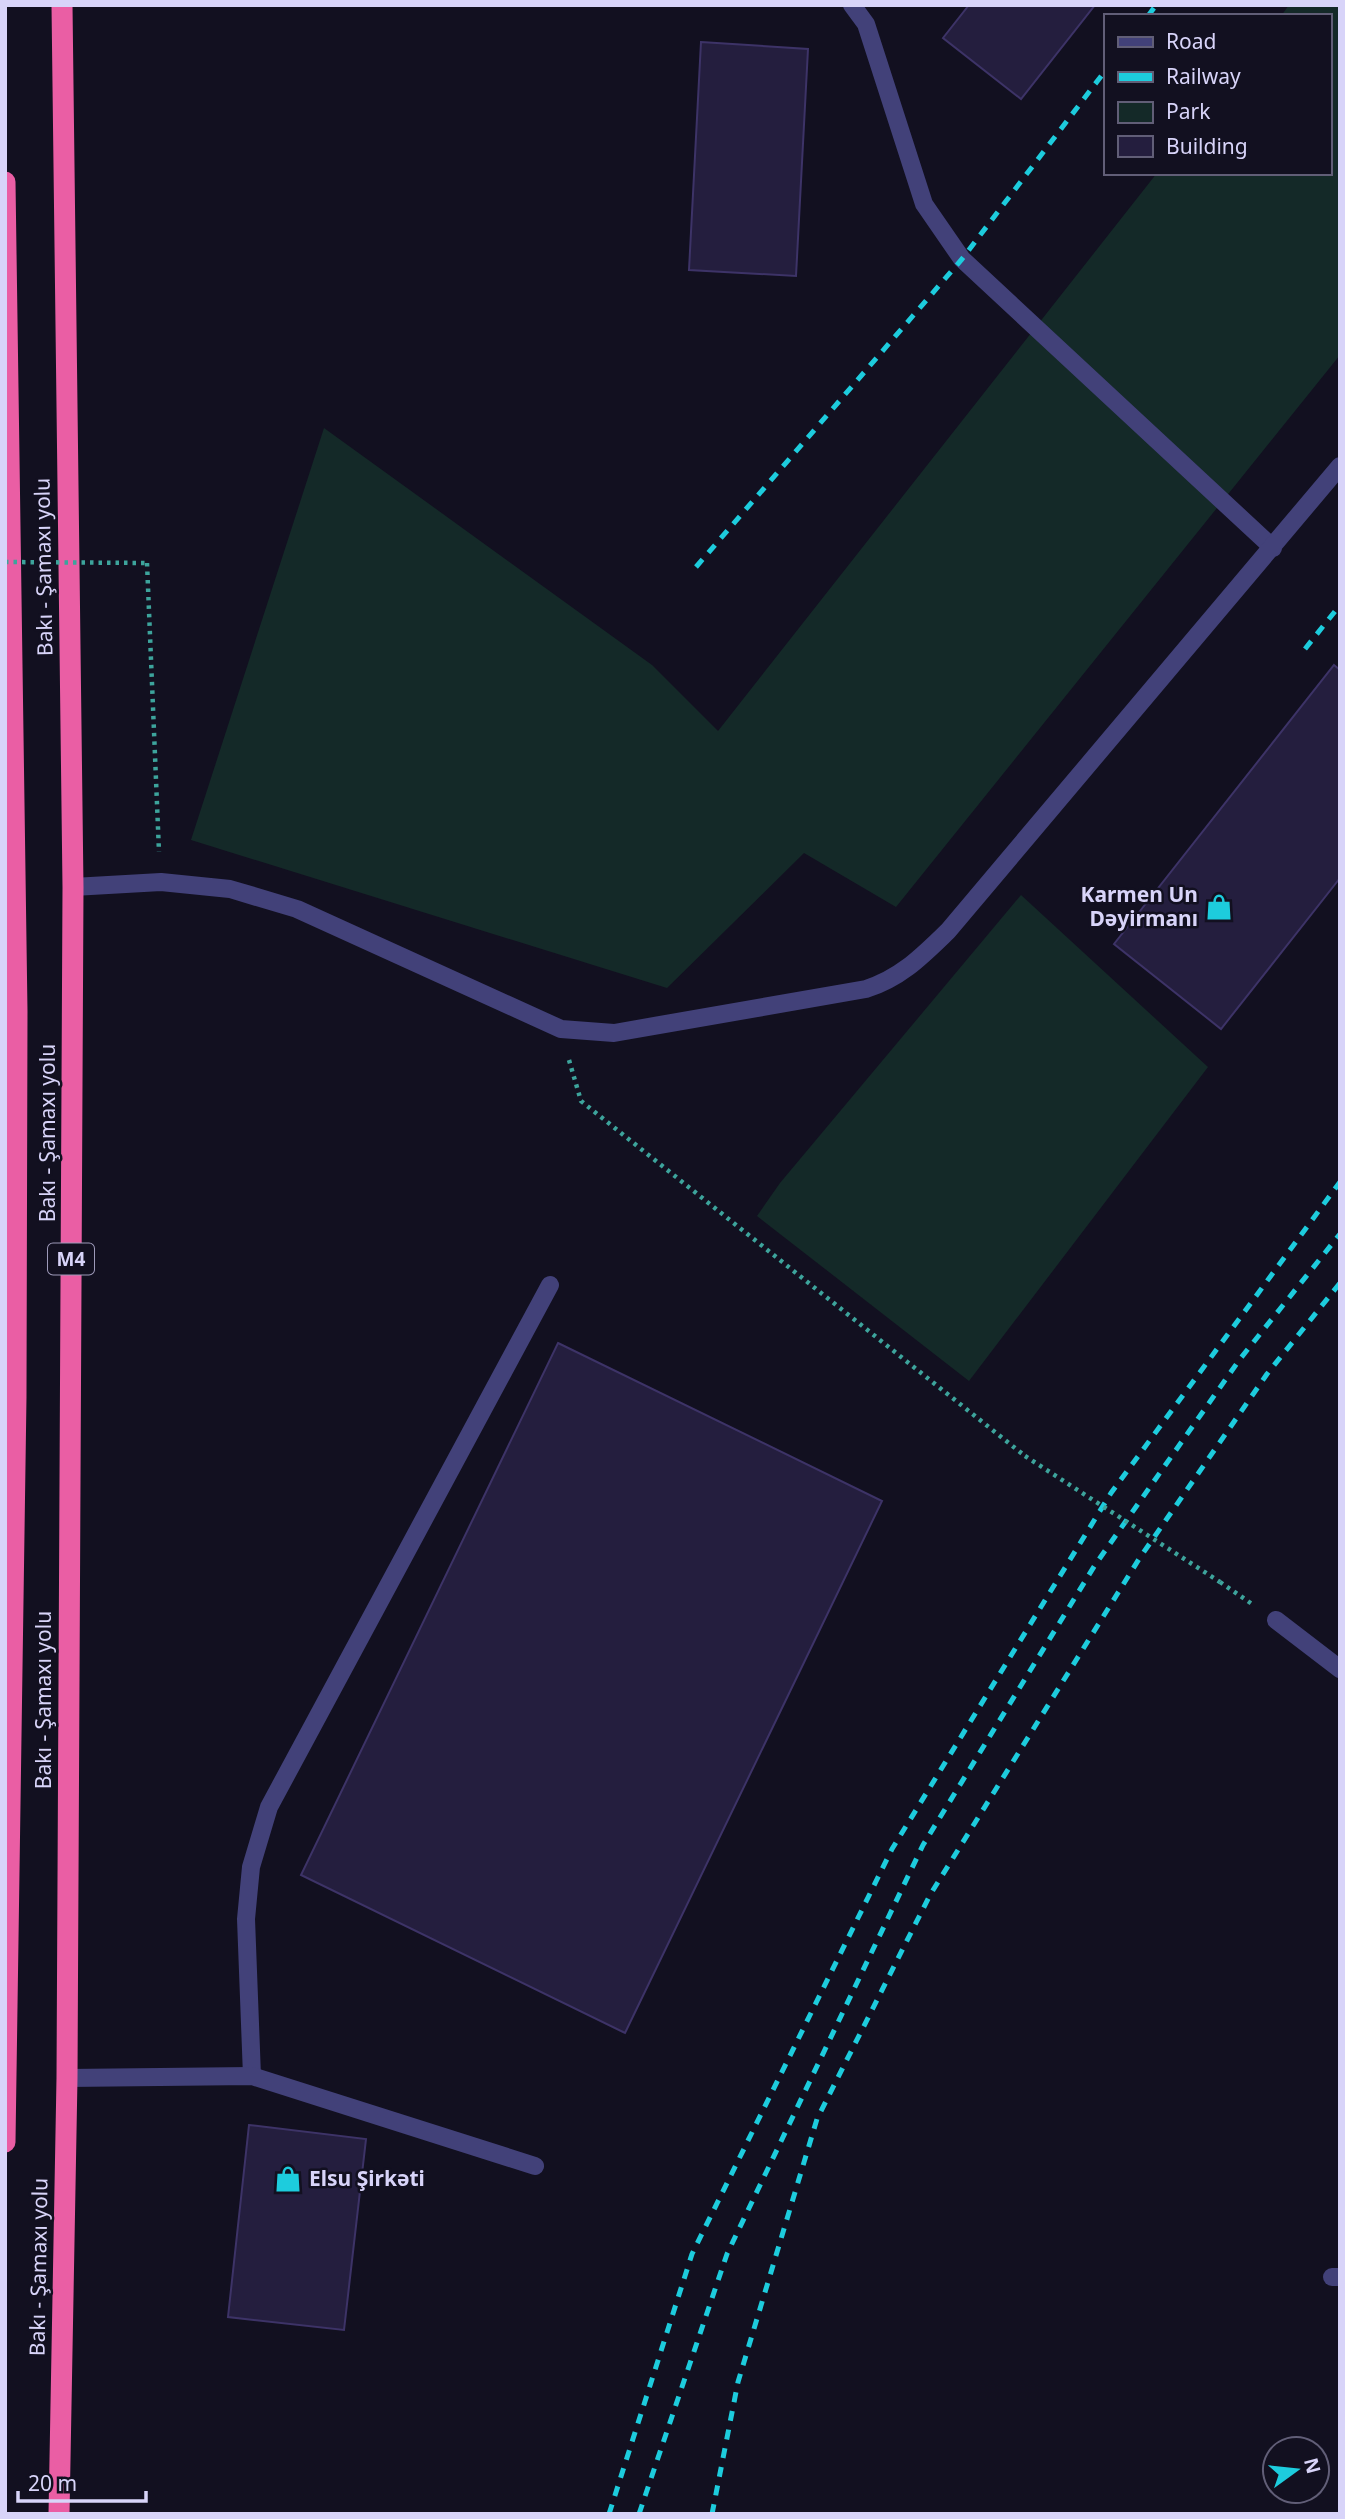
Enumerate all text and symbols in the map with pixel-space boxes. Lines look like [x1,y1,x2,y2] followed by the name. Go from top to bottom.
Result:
[1104,14,1331,175] legend
[1166,27,1216,55] text: Road
[1166,62,1241,90] text: Railway
[1166,97,1211,125] text: Park
[1166,132,1248,160] text: Building
[27,478,59,656] street label: Bakı - Şamaxı yolu
[1080,880,1198,932] place label: Karmen Un Dəyirmanı
[1204,892,1234,922] shop icon: Karmen Un Dəyirmanı
[33,1044,61,1222] street label: Bakı - Şamaxı yolu
[48,1244,94,1274] road number: M4
[29,1611,57,1789] street label: Bakı - Şamaxı yolu
[273,2164,303,2194] shop icon: Elsu Şirkəti
[309,2164,425,2192] place label: Elsu Şirkəti
[22,2178,54,2356] street label: Bakı - Şamaxı yolu
[1261,2435,1331,2505] north arrow
[1298,2455,1327,2476] text: N
[18,2460,145,2504] scale bar
[28,2469,77,2497] text: 20 m

